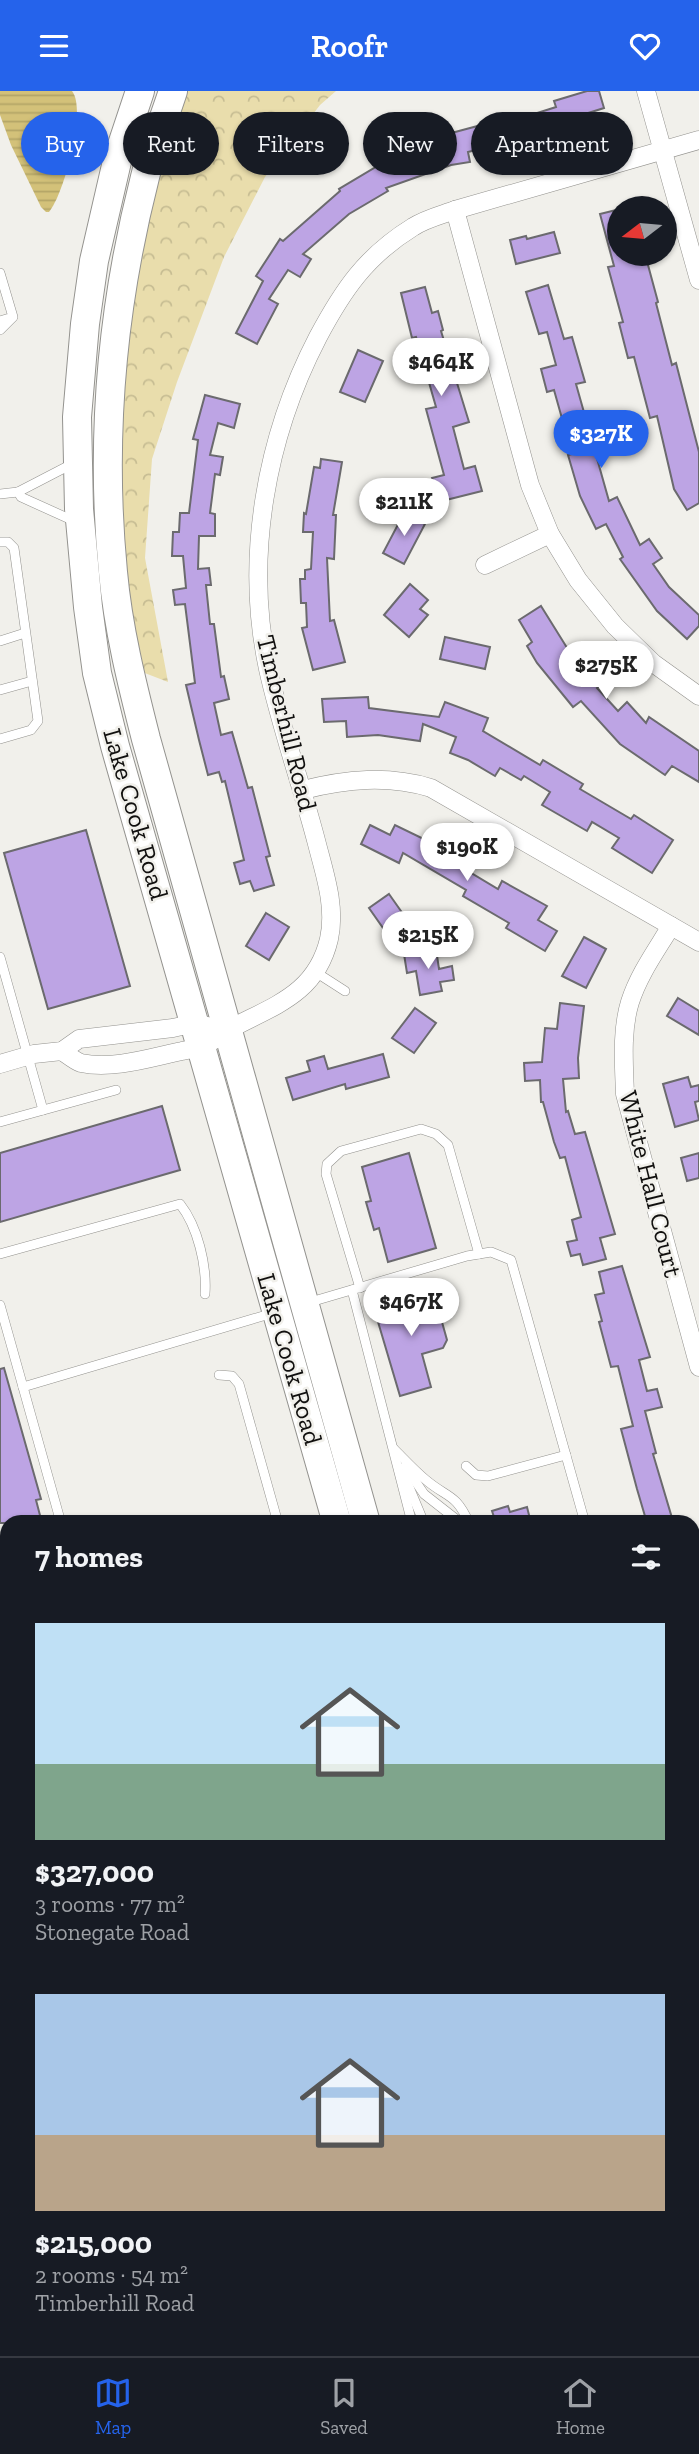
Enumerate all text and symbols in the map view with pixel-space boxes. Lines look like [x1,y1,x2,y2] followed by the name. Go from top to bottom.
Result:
[35,27,73,65] icon: menu
[311,27,388,65] text: Roofr
[626,27,664,65] icon: heart
[21,112,109,175] chip: Buy
[123,112,219,175] chip: Rent
[233,112,349,175] chip: Filters
[363,112,457,175] chip: New
[471,112,633,175] chip: Apartment
[607,196,677,266] north arrow
[607,196,677,266] map controls
[392,338,490,398] pin: $464K
[408,347,474,375] text: $464K
[552,411,650,470] pin: $327K
[570,419,632,447] text: $327K
[355,479,453,538] pin: $211K
[375,487,433,515] text: $211K
[250,632,324,814] street label: Timberhill Road
[557,641,655,701] pin: $275K
[575,650,637,678] text: $275K
[96,725,176,903] street label: Lake Cook Road
[418,823,516,883] pin: $190K
[436,832,498,860] text: $190K
[379,911,477,971] pin: $215K
[398,920,458,948] text: $215K
[612,1088,690,1281] street label: White Hall Court
[250,1270,330,1448] street label: Lake Cook Road
[362,1279,460,1338] pin: $467K
[379,1287,443,1315] text: $467K
[627,1538,665,1576] icon: filters
[35,1539,143,1575] text: 7 homes
[287,1669,413,1795] icon: home
[35,1854,154,1890] text: $327,000
[35,1890,185,1918] text: 3 rooms · 77 m²
[35,1918,189,1946] text: Stonegate Road
[287,2040,413,2166] icon: home
[35,2225,152,2261] text: $215,000
[35,2261,188,2289] text: 2 rooms · 54 m²
[35,2289,194,2317] text: Timberhill Road
[94,2374,132,2439] tab: Map
[320,2374,368,2439] tab: Saved
[556,2374,605,2439] tab: Home

